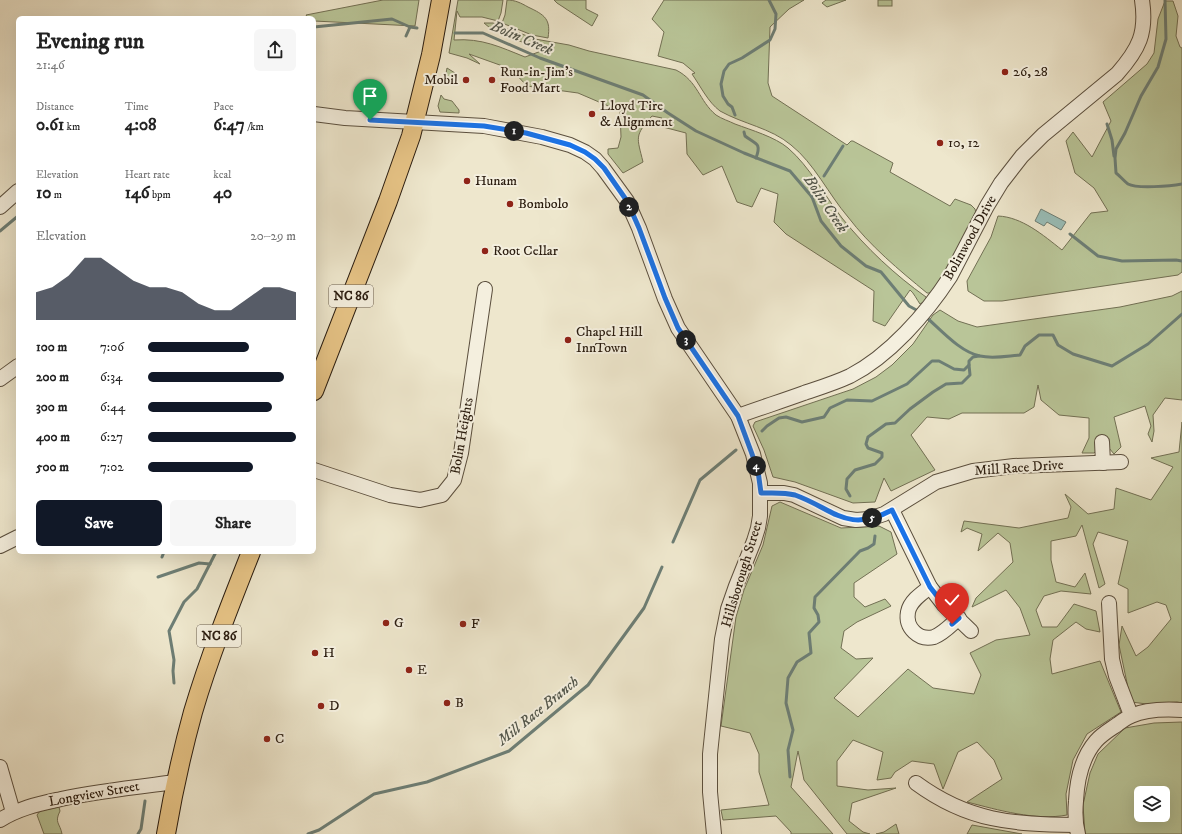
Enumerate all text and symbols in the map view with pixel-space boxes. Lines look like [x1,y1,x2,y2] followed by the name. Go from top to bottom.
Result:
[487,16,557,60] water label: Bolin Creek
[36,28,144,55] text: Evening run
[254,29,296,71] button: share
[36,57,65,73] text: 21:46
[500,63,573,97] place label: Run-in-Jim's Food Mart
[1013,63,1048,81] place label: 26, 28
[1000,67,1010,77] marker: 26, 28
[424,71,459,89] place label: Mobil
[461,75,471,85] marker: Mobil
[487,75,497,85] marker: Run-in-Jim's Food Mart
[353,79,387,120] pin
[359,85,381,107] icon: arrive
[600,97,673,131] place label: Lloyd Tire & Alignment
[36,100,74,114] text: Distance
[125,100,149,114] text: Time
[213,100,234,114] text: Pace
[587,109,597,119] marker: Lloyd Tire & Alignment
[36,114,64,136] text: 0.61
[125,114,157,136] text: 4:08
[213,114,245,136] text: 6:47
[64,120,80,134] text: km
[245,120,264,134] text: /km
[504,121,524,141] pin: 1
[512,124,516,138] text: 1
[948,134,980,152] place label: 10, 12
[935,138,945,148] marker: 10, 12
[36,168,79,182] text: Elevation
[125,168,170,182] text: Heart rate
[213,168,231,182] text: kcal
[799,171,853,237] water label: Bolin Creek
[475,172,518,190] place label: Hunam
[462,176,472,186] marker: Hunam
[36,182,51,204] text: 10
[125,182,150,204] text: 146
[213,182,232,204] text: 40
[51,188,62,202] text: m
[150,188,171,202] text: bpm
[939,192,1001,284] street label: Bolinwood Drive
[518,195,569,213] place label: Bombolo
[619,197,639,217] pin: 2
[505,199,515,209] marker: Bombolo
[626,200,632,214] text: 2
[36,228,86,244] text: Elevation
[250,228,296,244] text: 20–29 m
[493,242,559,260] place label: Root Cellar
[480,246,490,256] marker: Root Cellar
[329,285,373,307] road number: NC 86
[576,323,643,357] place label: Chapel Hill InnTown
[676,330,696,350] pin: 3
[684,333,688,347] text: 3
[563,335,573,345] marker: Chapel Hill InnTown
[36,339,67,355] text: 100 m
[100,339,124,355] text: 7:06
[36,369,69,385] text: 200 m
[100,369,123,385] text: 6:34
[446,396,478,476] street label: Bolin Heights
[36,399,67,415] text: 300 m
[100,399,125,415] text: 6:44
[36,429,70,445] text: 400 m
[100,429,123,445] text: 6:27
[746,456,766,476] pin: 4
[974,456,1064,480] street label: Mill Race Drive
[36,459,69,475] text: 500 m
[100,459,124,475] text: 7:02
[753,459,759,473] text: 4
[36,500,162,546] button: Save
[170,500,296,546] button: Share
[862,508,882,528] pin: 5
[869,511,875,525] text: 5
[717,518,767,630] street label: Hillsborough Street
[935,583,969,624] pin
[941,589,963,611] icon: check
[394,614,404,632] place label: G
[471,615,480,633] place label: F
[381,618,391,628] marker: G
[458,619,468,629] marker: F
[197,625,241,647] road number: NC 86
[323,644,335,662] place label: H
[310,648,320,658] marker: H
[417,661,427,679] place label: E
[404,665,414,675] marker: E
[493,672,583,750] water label: Mill Race Branch
[455,694,464,712] place label: B
[329,697,339,715] place label: D
[442,698,452,708] marker: B
[316,701,326,711] marker: D
[275,730,284,748] place label: C
[262,734,272,744] marker: C
[47,777,141,811] street label: Longview Street
[1134,786,1170,822] map controls
[1134,786,1170,822] button: layers

